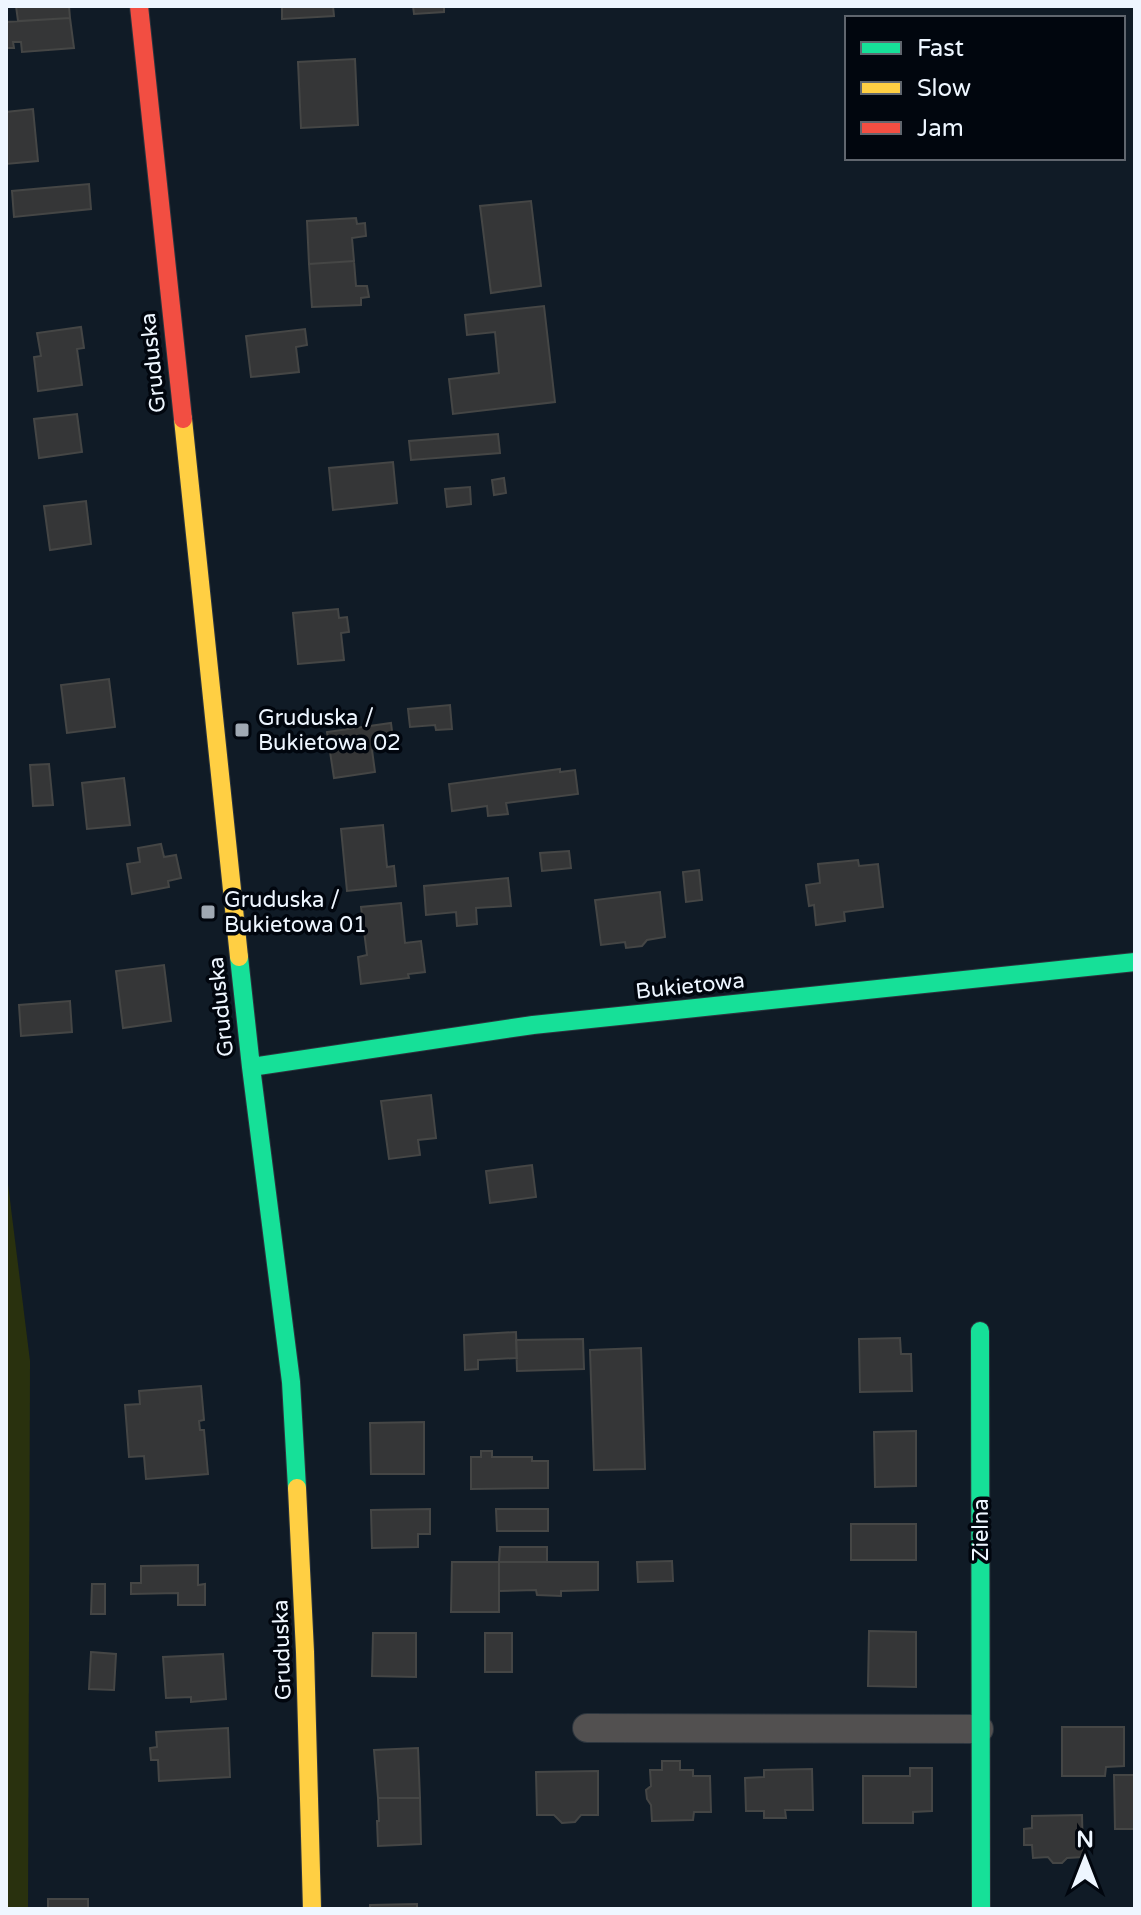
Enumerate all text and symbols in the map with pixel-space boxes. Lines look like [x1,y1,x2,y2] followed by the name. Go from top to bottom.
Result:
[845,16,1125,160] legend
[917,34,964,63] text: Fast
[917,74,971,103] text: Slow
[917,114,964,143] text: Jam
[135,312,171,414] street label: Gruduska
[258,705,401,756] place label: Gruduska / Bukietowa 02
[233,721,251,739] marker: Gruduska / Bukietowa 02
[224,887,367,938] place label: Gruduska / Bukietowa 01
[199,903,217,921] marker: Gruduska / Bukietowa 01
[203,956,239,1058] street label: Gruduska
[634,967,746,1005] street label: Bukietowa
[968,1498,994,1562] street label: Zielna
[267,1599,297,1701] street label: Gruduska
[1045,1819,1125,1899] north arrow
[1076,1827,1094,1853] text: N

